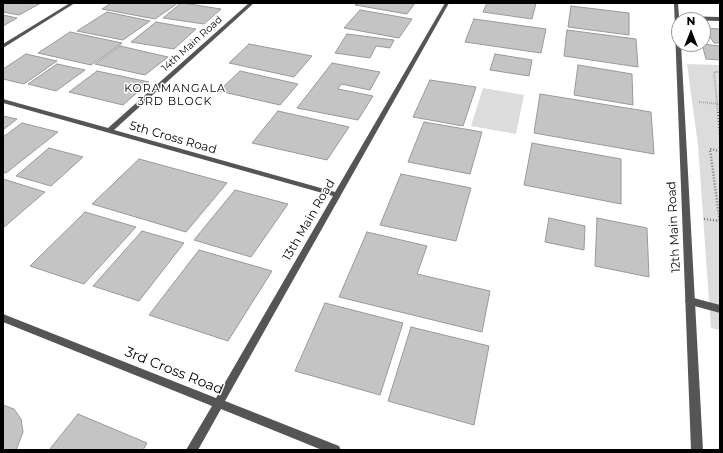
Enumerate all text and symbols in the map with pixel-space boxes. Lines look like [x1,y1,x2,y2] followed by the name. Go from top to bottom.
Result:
[671,12,711,52] north arrow
[159,14,225,74] street label: 14th Main Road
[687,14,695,28] text: N
[124,82,226,108] district label: KORAMANGALA 3RD BLOCK
[128,119,218,157] street label: 5th Cross Road
[280,177,338,263] street label: 13th Main Road
[664,181,684,273] street label: 12th Main Road
[122,344,226,398] street label: 3rd Cross Road

